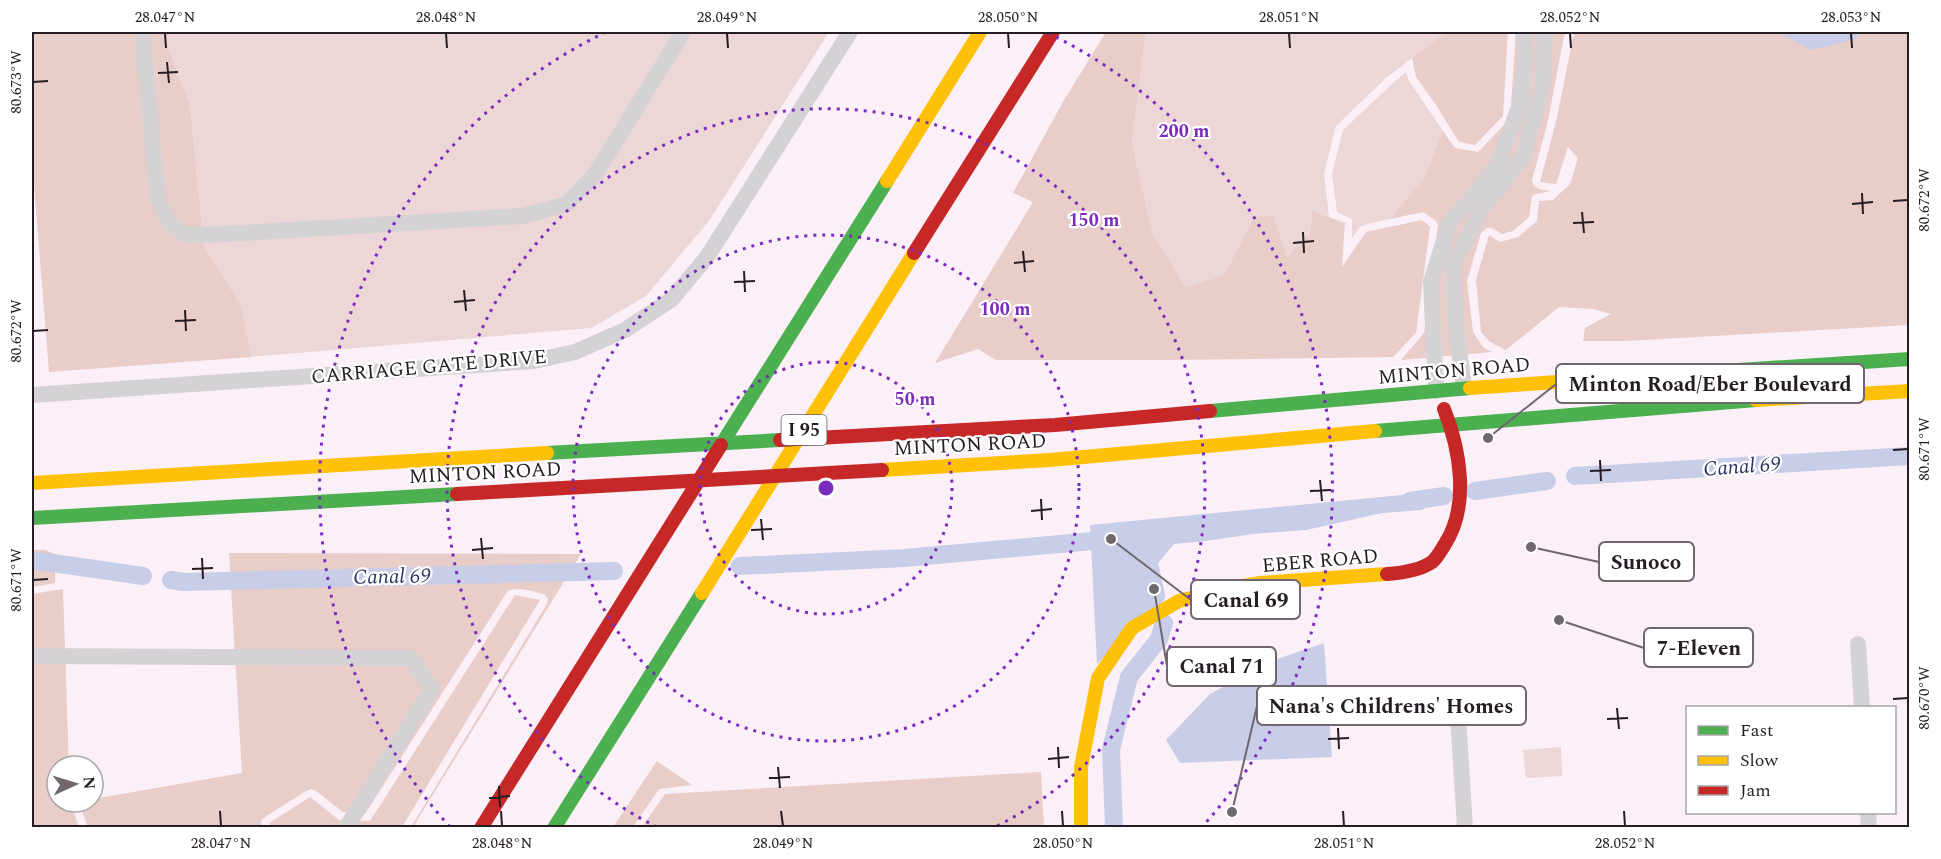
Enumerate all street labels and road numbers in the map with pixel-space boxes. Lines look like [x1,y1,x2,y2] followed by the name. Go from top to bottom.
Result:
[310,342,548,392] street label: CARRIAGE GATE DRIVE
[1377,349,1532,393] street label: MINTON ROAD
[782,415,826,445] road number: I 95
[893,426,1047,464] street label: MINTON ROAD
[408,454,562,492] street label: MINTON ROAD
[1261,541,1380,581] street label: EBER ROAD

